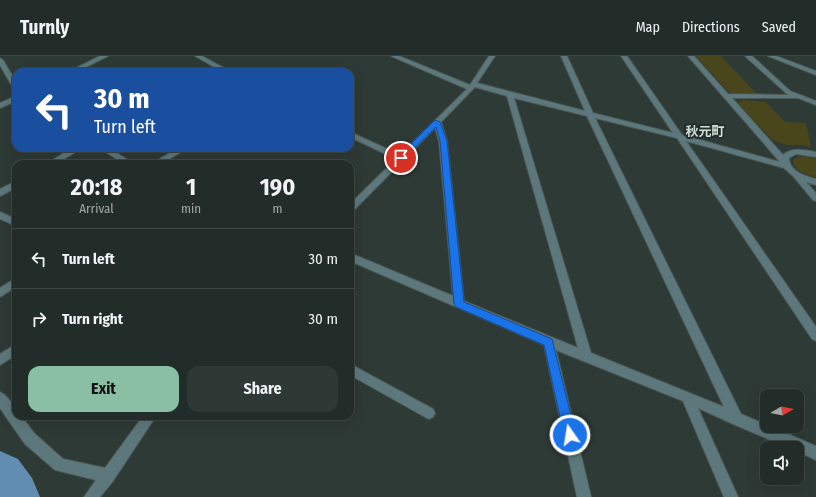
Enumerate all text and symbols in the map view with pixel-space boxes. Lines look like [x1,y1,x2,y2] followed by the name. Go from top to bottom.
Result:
[20,16,69,39] text: Turnly
[636,19,660,36] text: Map
[682,19,740,36] text: Directions
[762,19,796,36] text: Saved
[94,82,150,115] text: 30 m
[28,84,80,136] icon: left
[94,116,156,138] text: Turn left
[685,124,725,139] district label: 秋元町
[384,141,418,175] pin
[390,147,412,169] icon: arrive
[71,173,122,201] text: 20:18
[186,173,196,201] text: 1
[260,173,295,201] text: 190
[79,201,114,216] text: Arrival
[181,201,201,216] text: min
[273,201,283,216] text: m
[28,248,50,270] icon: left
[62,250,115,268] text: Turn left
[308,250,338,268] text: 30 m
[28,308,50,330] icon: right
[62,310,123,328] text: Turn right
[308,310,338,328] text: 30 m
[28,366,179,412] button: Exit
[187,366,338,412] button: Share
[760,389,804,433] north arrow
[760,389,804,485] map controls
[549,414,591,456] position arrow
[760,441,804,485] button: sound

